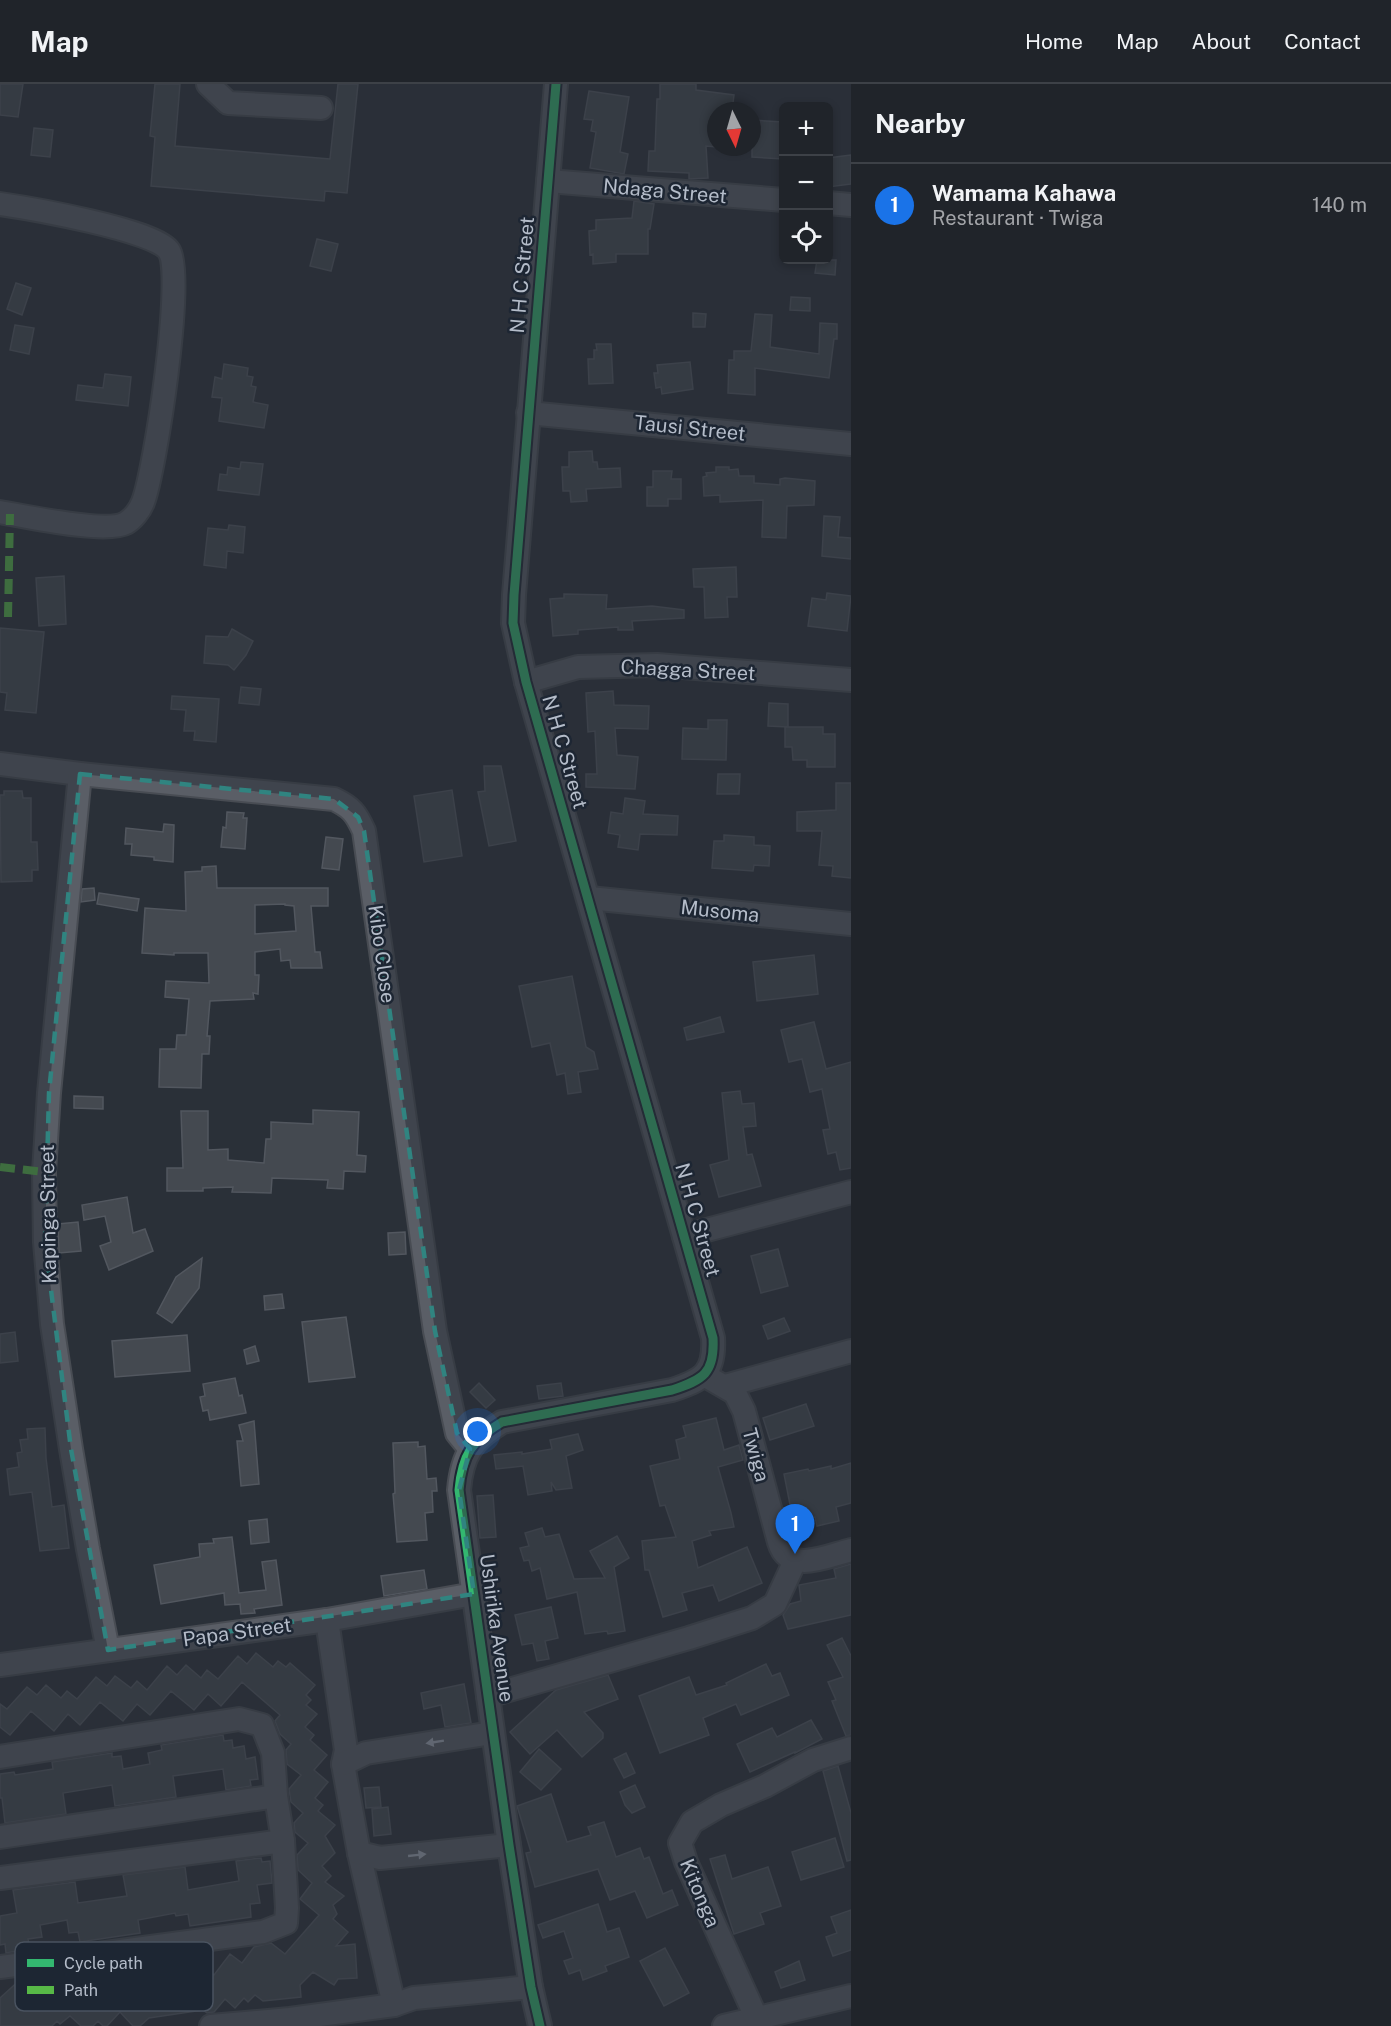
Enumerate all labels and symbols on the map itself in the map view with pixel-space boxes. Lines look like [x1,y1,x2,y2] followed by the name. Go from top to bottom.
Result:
[707,102,761,156] north arrow
[602,174,728,208] street label: Ndaga Street
[505,216,539,334] street label: N H C Street
[633,410,747,446] street label: Tausi Street
[620,654,756,686] street label: Chagga Street
[537,692,593,812] street label: N H C Street
[679,895,761,927] street label: Musoma
[363,903,401,1005] street label: Kibo Close
[35,1144,61,1284] street label: Kapinga Street
[670,1160,726,1280] street label: N H C Street
[463,1417,492,1446] your location
[737,1425,775,1485] street label: Twiga
[776,1504,814,1554] pin: 1
[475,1552,519,1704] street label: Ushirika Avenue
[181,1612,293,1652] street label: Papa Street
[425,1737,444,1746] one-way arrow
[407,1850,426,1860] one-way arrow
[675,1855,725,1931] street label: Kitonga
[15,1942,213,2011] legend
[64,1954,143,1973] text: Cycle path
[64,1981,98,2000] text: Path

